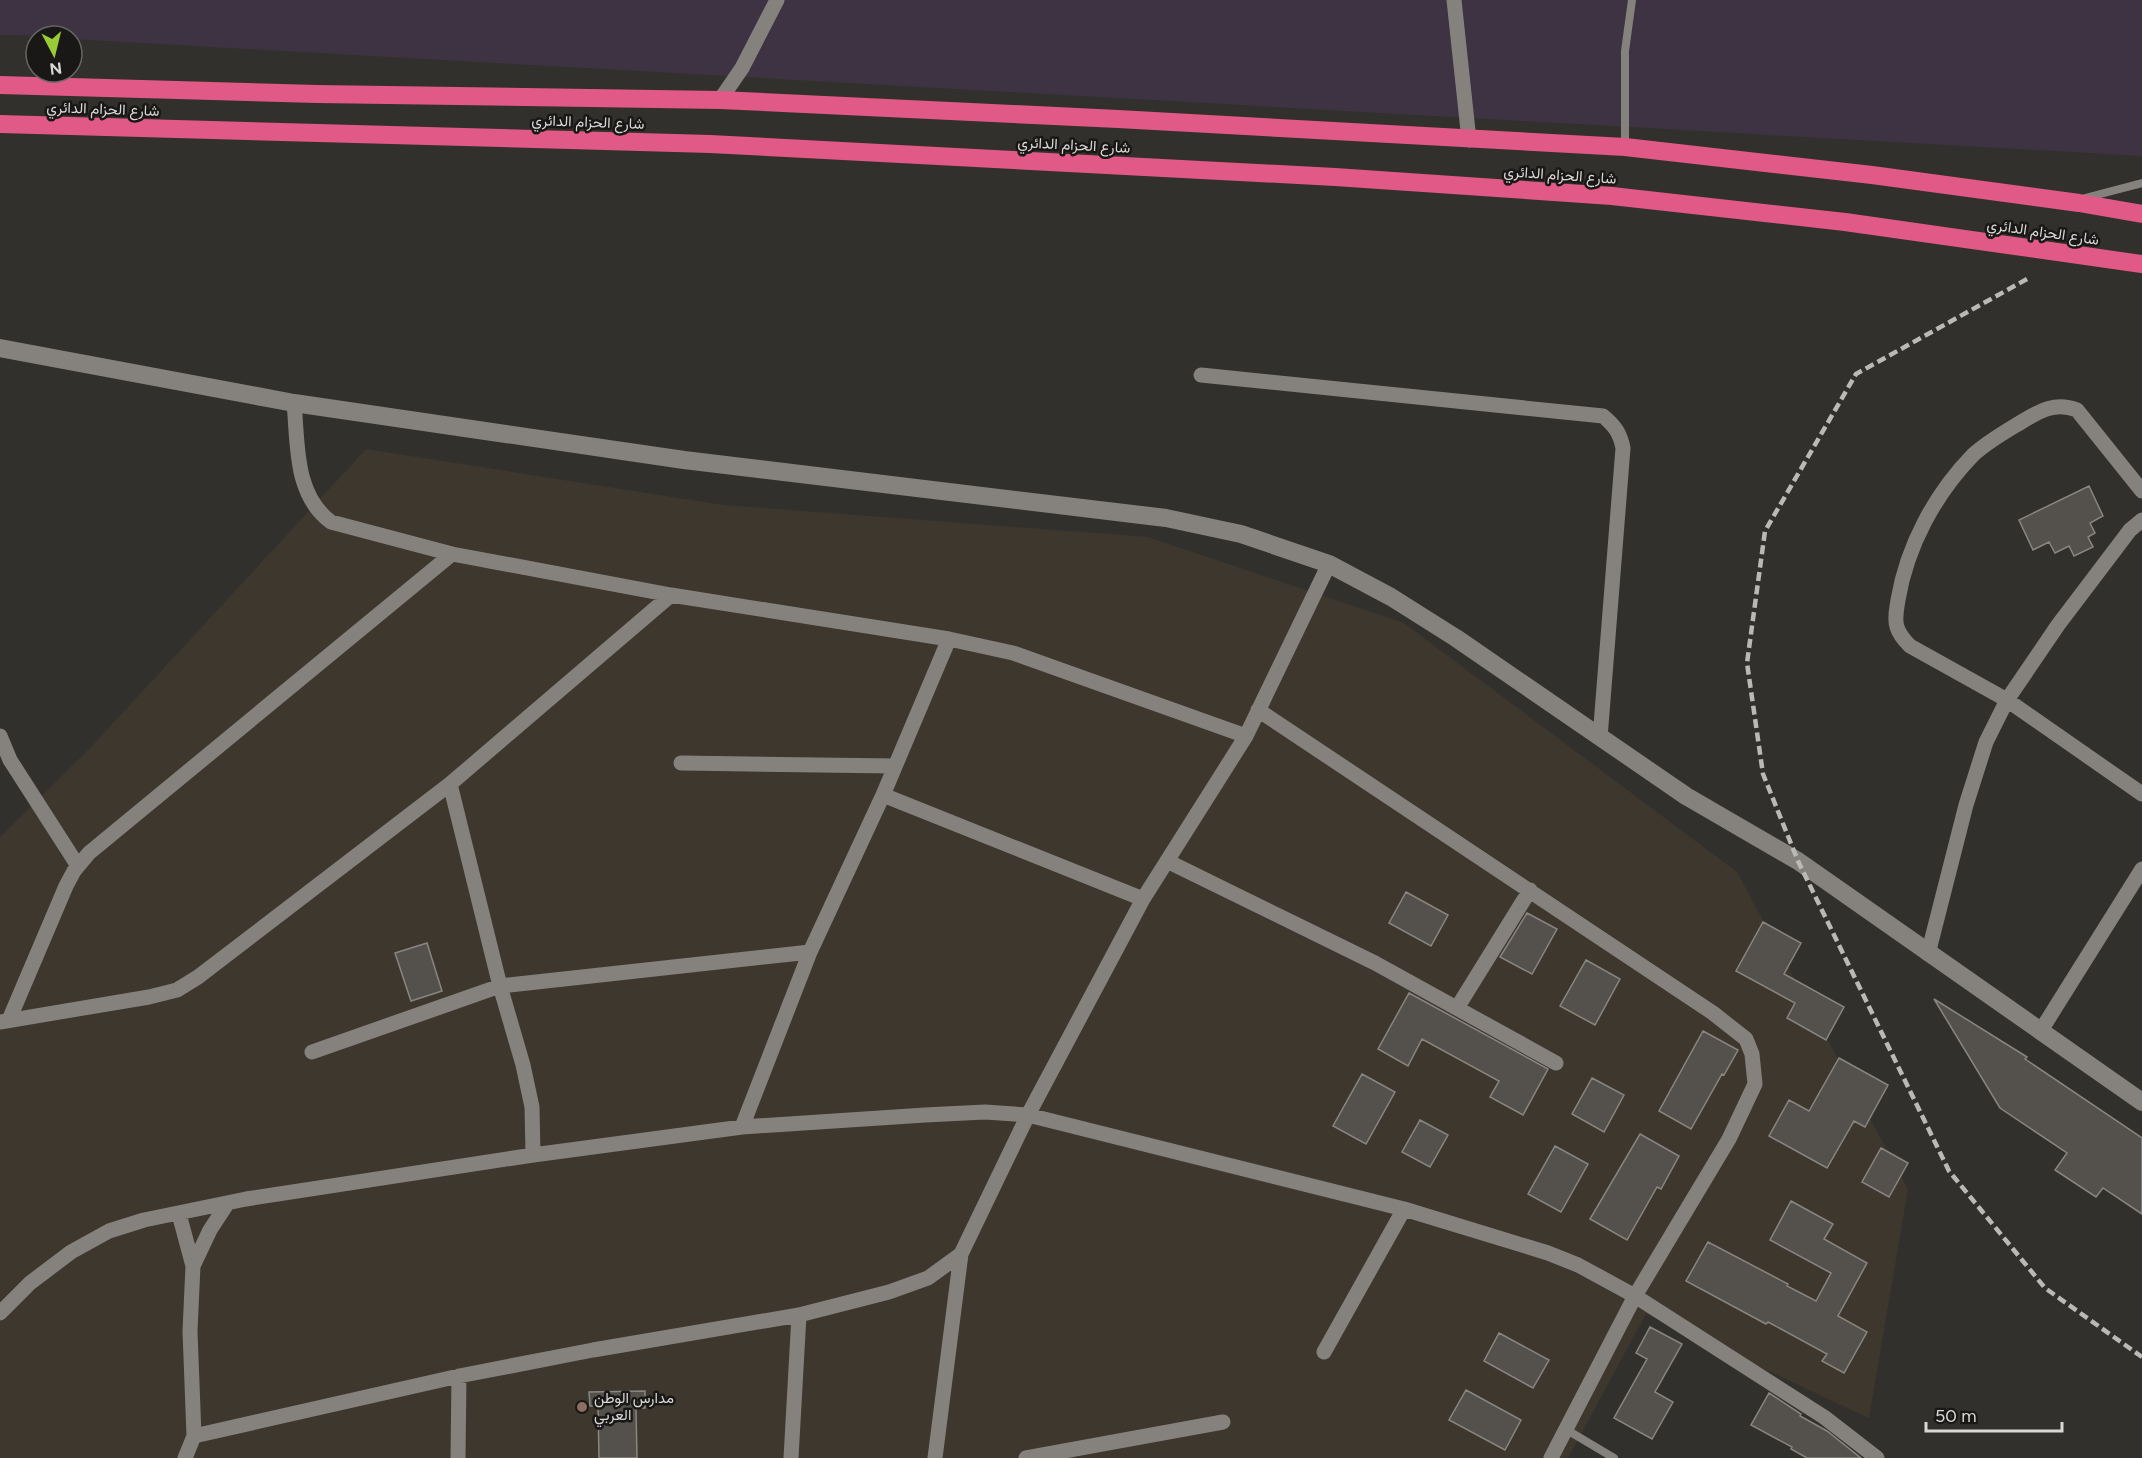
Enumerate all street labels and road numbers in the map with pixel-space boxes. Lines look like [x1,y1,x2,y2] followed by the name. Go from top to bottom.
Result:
[46,98,160,124] street label: شارع الحزام الدائري
[531,111,645,137] street label: شارع الحزام الدائري
[1017,133,1131,161] street label: شارع الحزام الدائري
[1503,162,1617,192] street label: شارع الحزام الدائري
[1985,215,2100,253] street label: شارع الحزام الدائري

